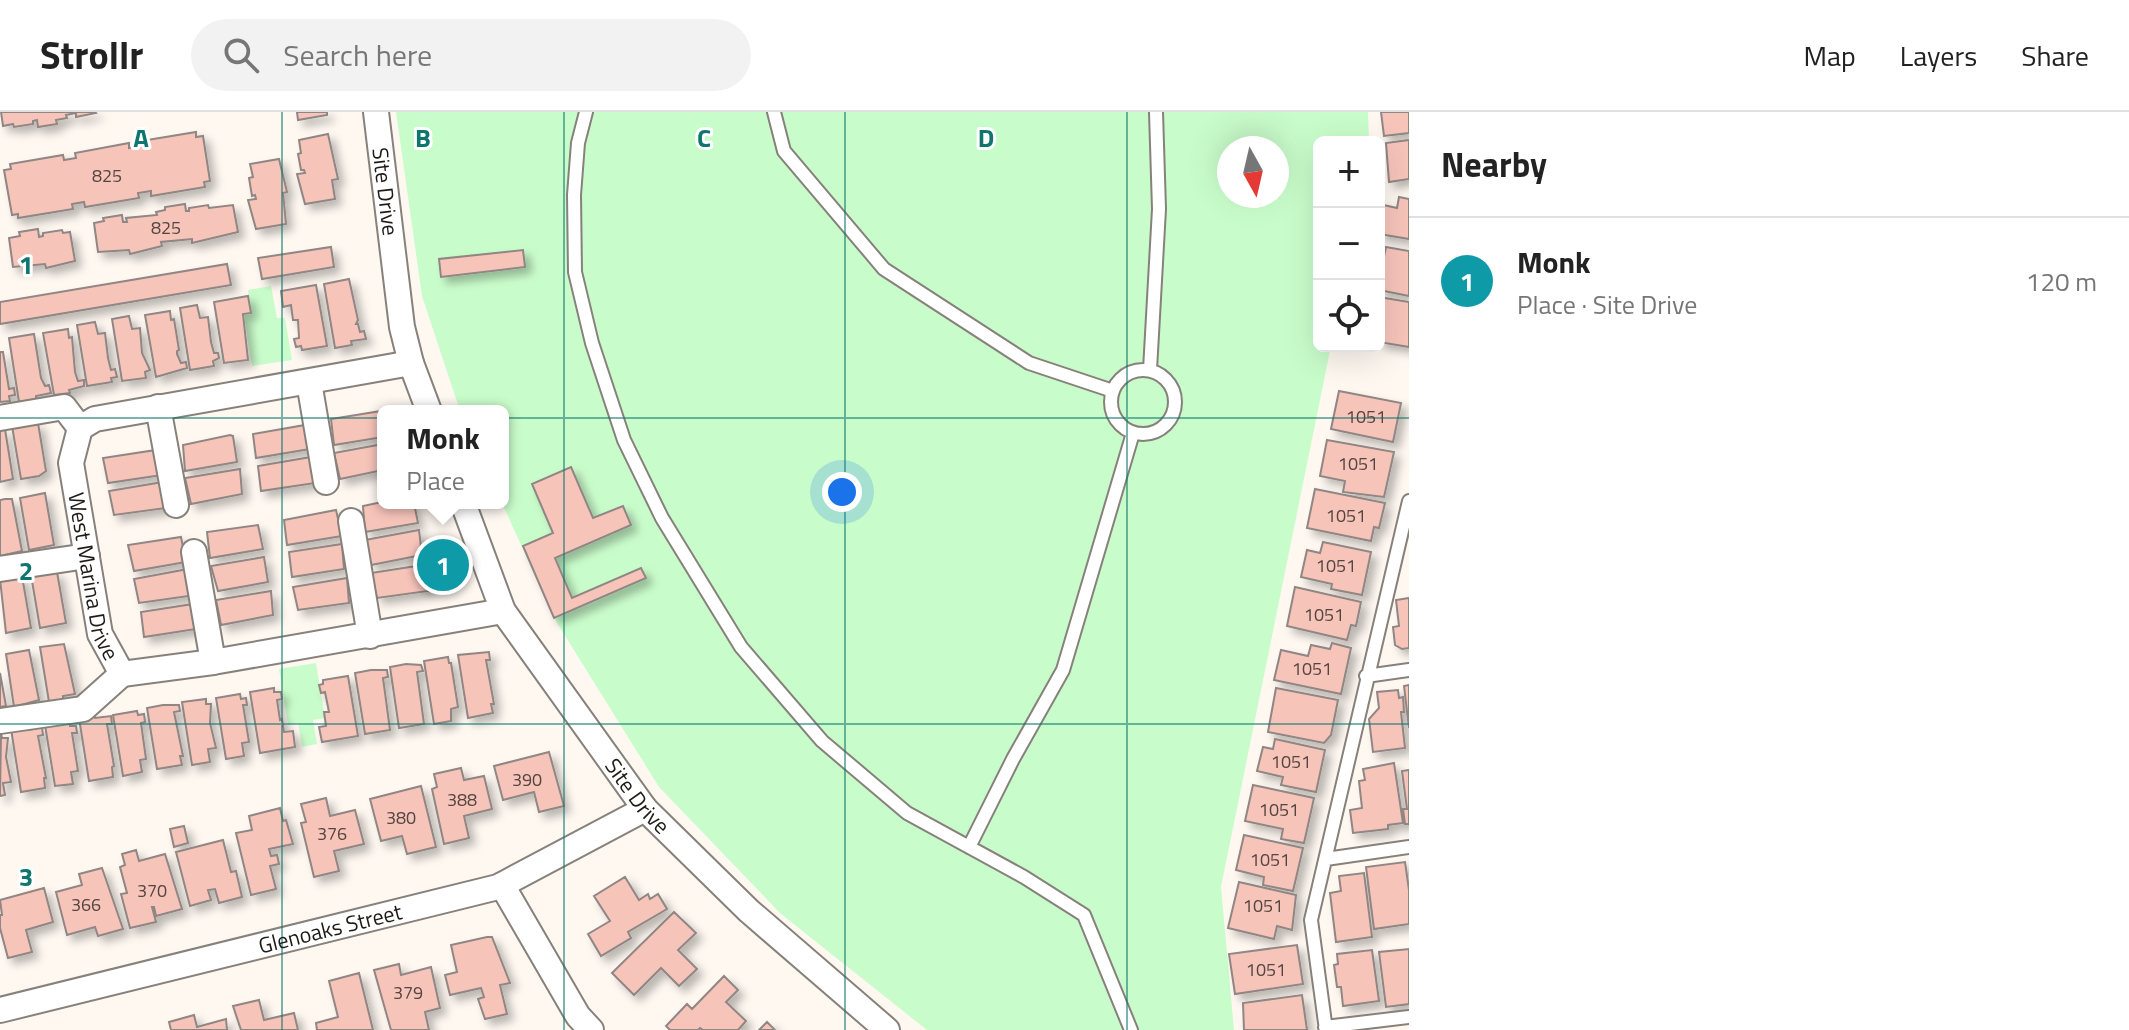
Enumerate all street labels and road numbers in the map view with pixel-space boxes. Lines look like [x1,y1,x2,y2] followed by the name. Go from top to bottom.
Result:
[363,145,408,237] street label: Site Drive
[59,490,128,666] street label: West Marina Drive
[597,751,678,842] street label: Site Drive
[255,894,406,963] street label: Glenoaks Street

